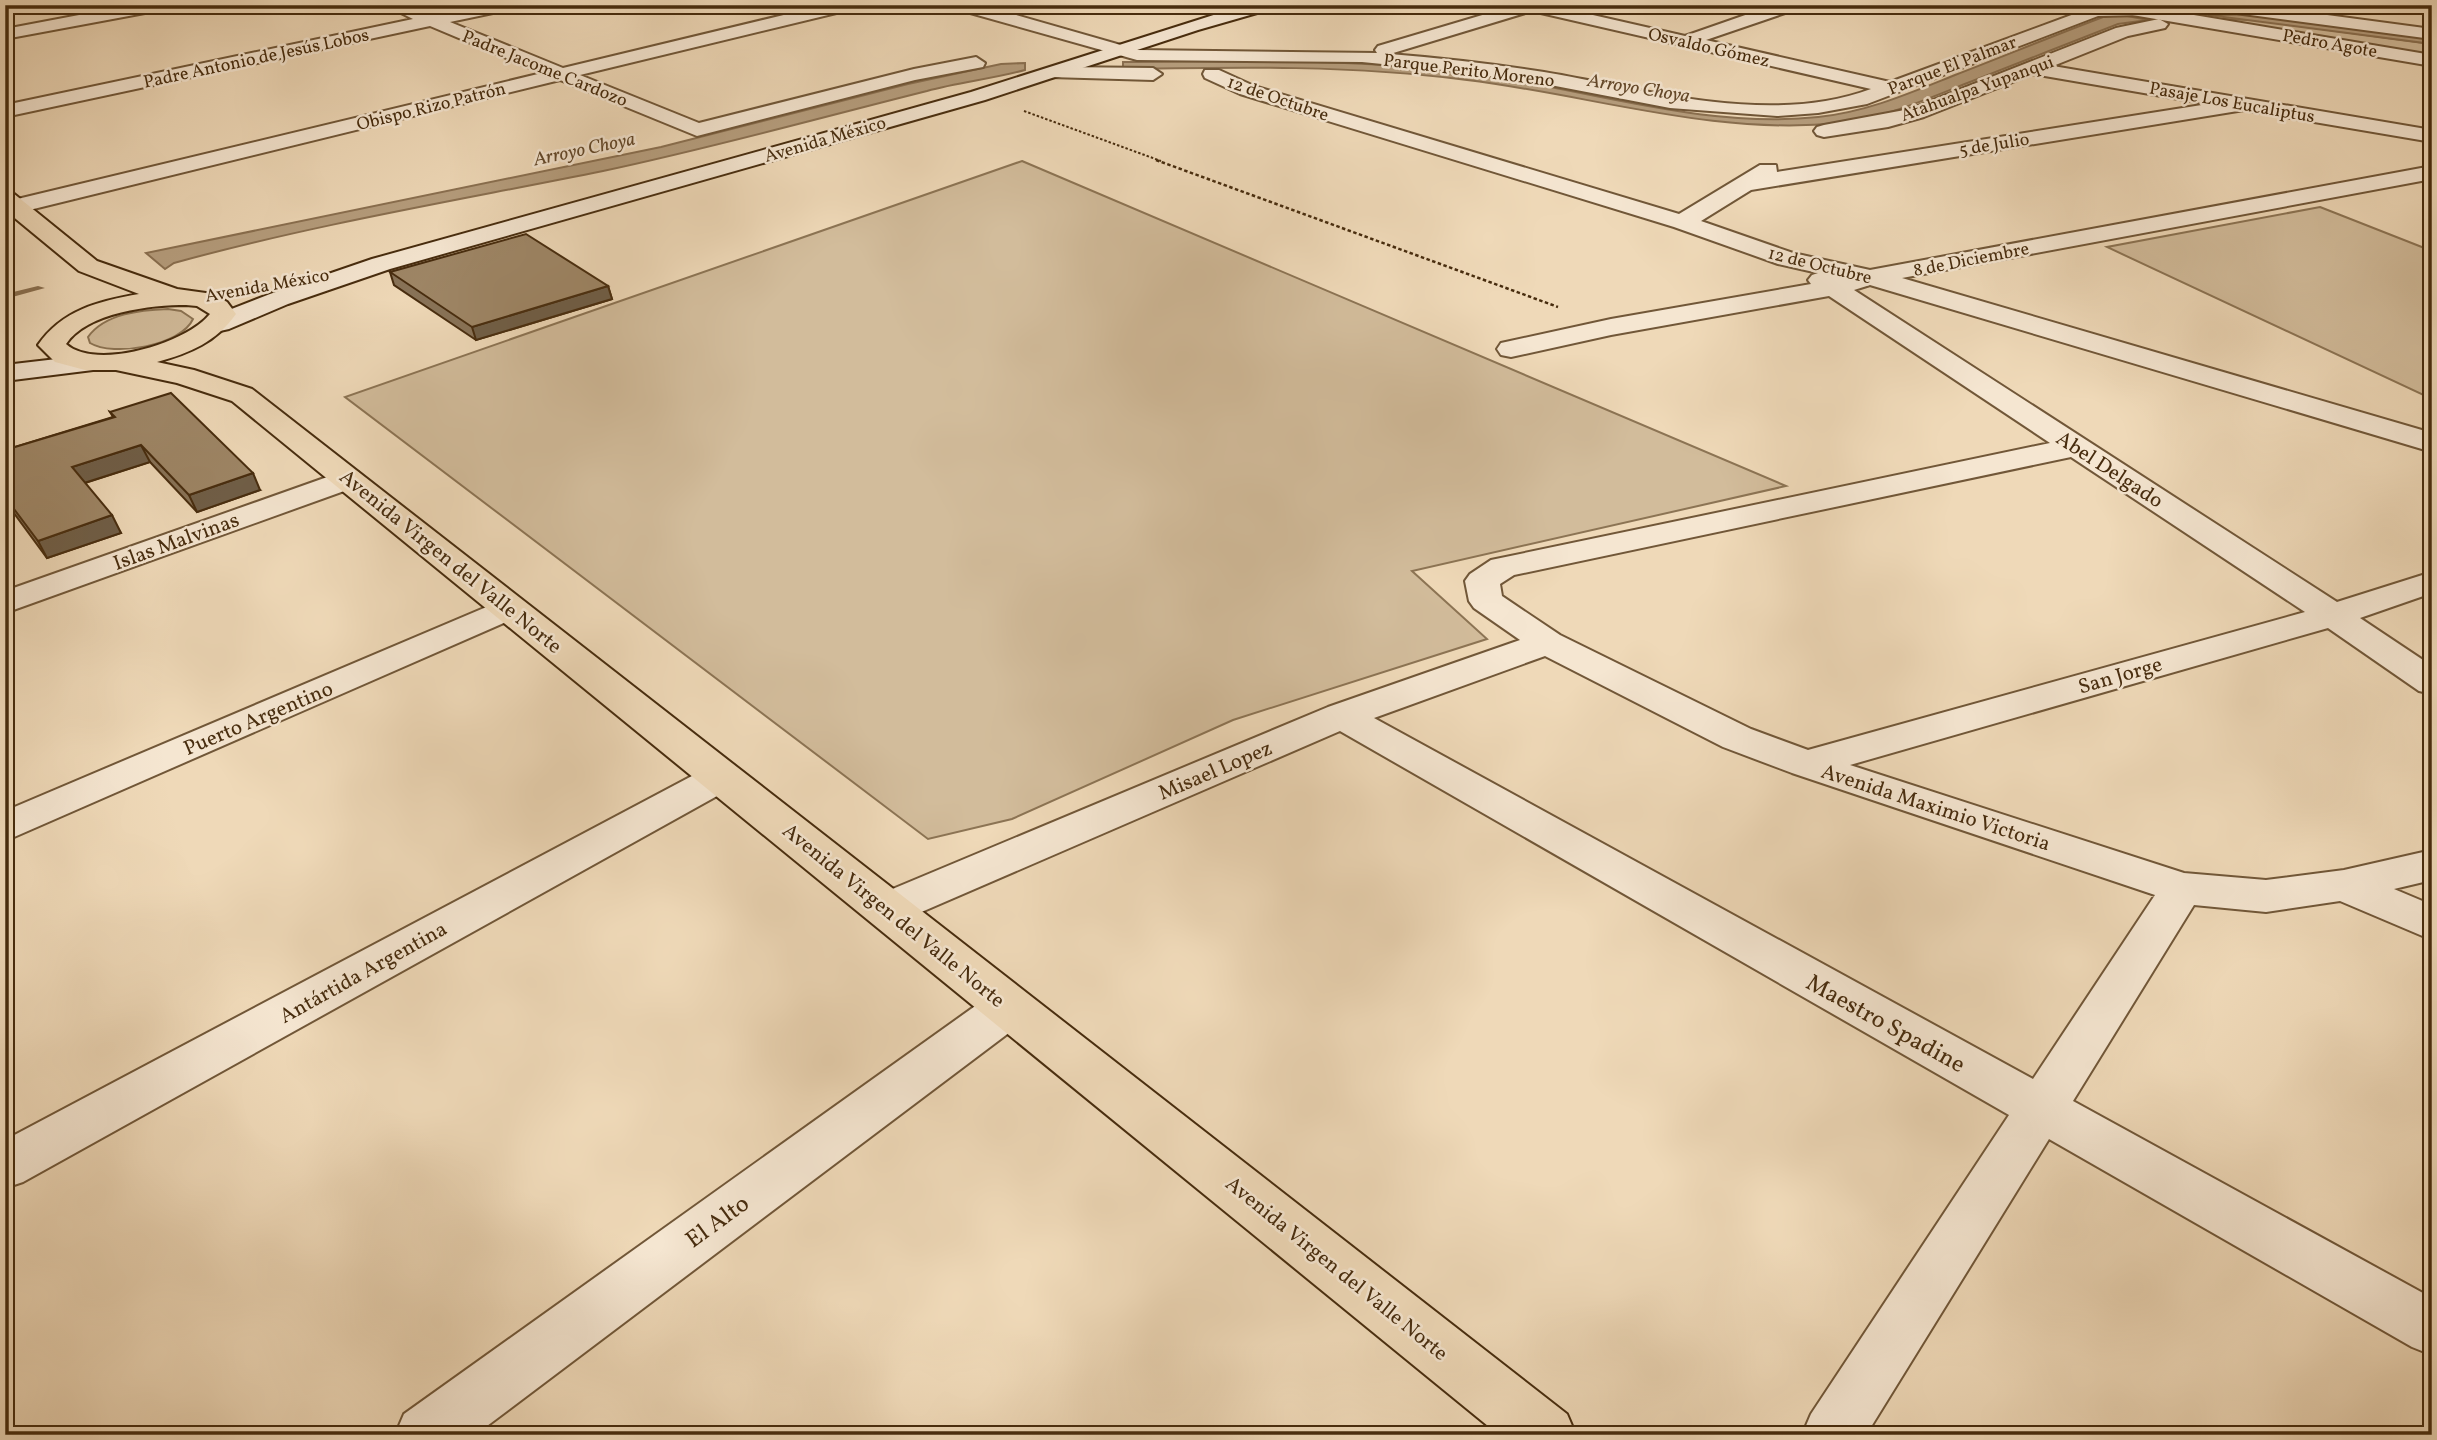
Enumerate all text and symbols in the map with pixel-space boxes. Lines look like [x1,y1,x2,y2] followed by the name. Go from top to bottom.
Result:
[1645,22,1772,75] street label: Osvaldo Gómez
[141,23,372,96] street label: Padre Antonio de Jesús Lobos
[2280,24,2379,65] street label: Pedro Agote
[458,25,631,114] street label: Padre Jacome Cardozo
[1885,30,2021,102] street label: Parque El Palmar
[1382,49,1556,94] street label: Parque Perito Moreno
[1897,50,2058,129] street label: Atahualpa Yupanqui
[1585,68,1692,110] water label: Arroyo Choya
[1223,70,1332,129] street label: 12 de Octubre
[354,77,509,138] street label: Obispo Rizo Patrón
[2147,77,2316,130] street label: Pasaje Los Eucaliptus
[762,111,889,170] street label: Avenida México
[530,126,638,174] water label: Arroyo Choya
[1957,128,2031,163] street label: 5 de Julio
[1911,237,2031,284] street label: 8 de Diciembre
[1765,241,1874,291] street label: 12 de Octubre
[203,263,331,310] street label: Avenida México
[2050,425,2168,516] street label: Abel Delgado
[333,463,568,661] street label: Avenida Virgen del Valle Norte
[110,506,244,579] street label: Islas Malvinas
[2075,651,2166,702] street label: San Jorge
[179,675,338,764] street label: Puerto Argentino
[1154,734,1277,808] street label: Misael Lopez
[1817,758,2054,859] street label: Avenida Maximio Victoria
[776,817,1011,1015] street label: Avenida Virgen del Valle Norte
[275,915,453,1031] street label: Antártida Argentina
[1799,967,1971,1083] street label: Maestro Spadine
[1219,1170,1454,1368] street label: Avenida Virgen del Valle Norte
[679,1188,757,1257] street label: El Alto

